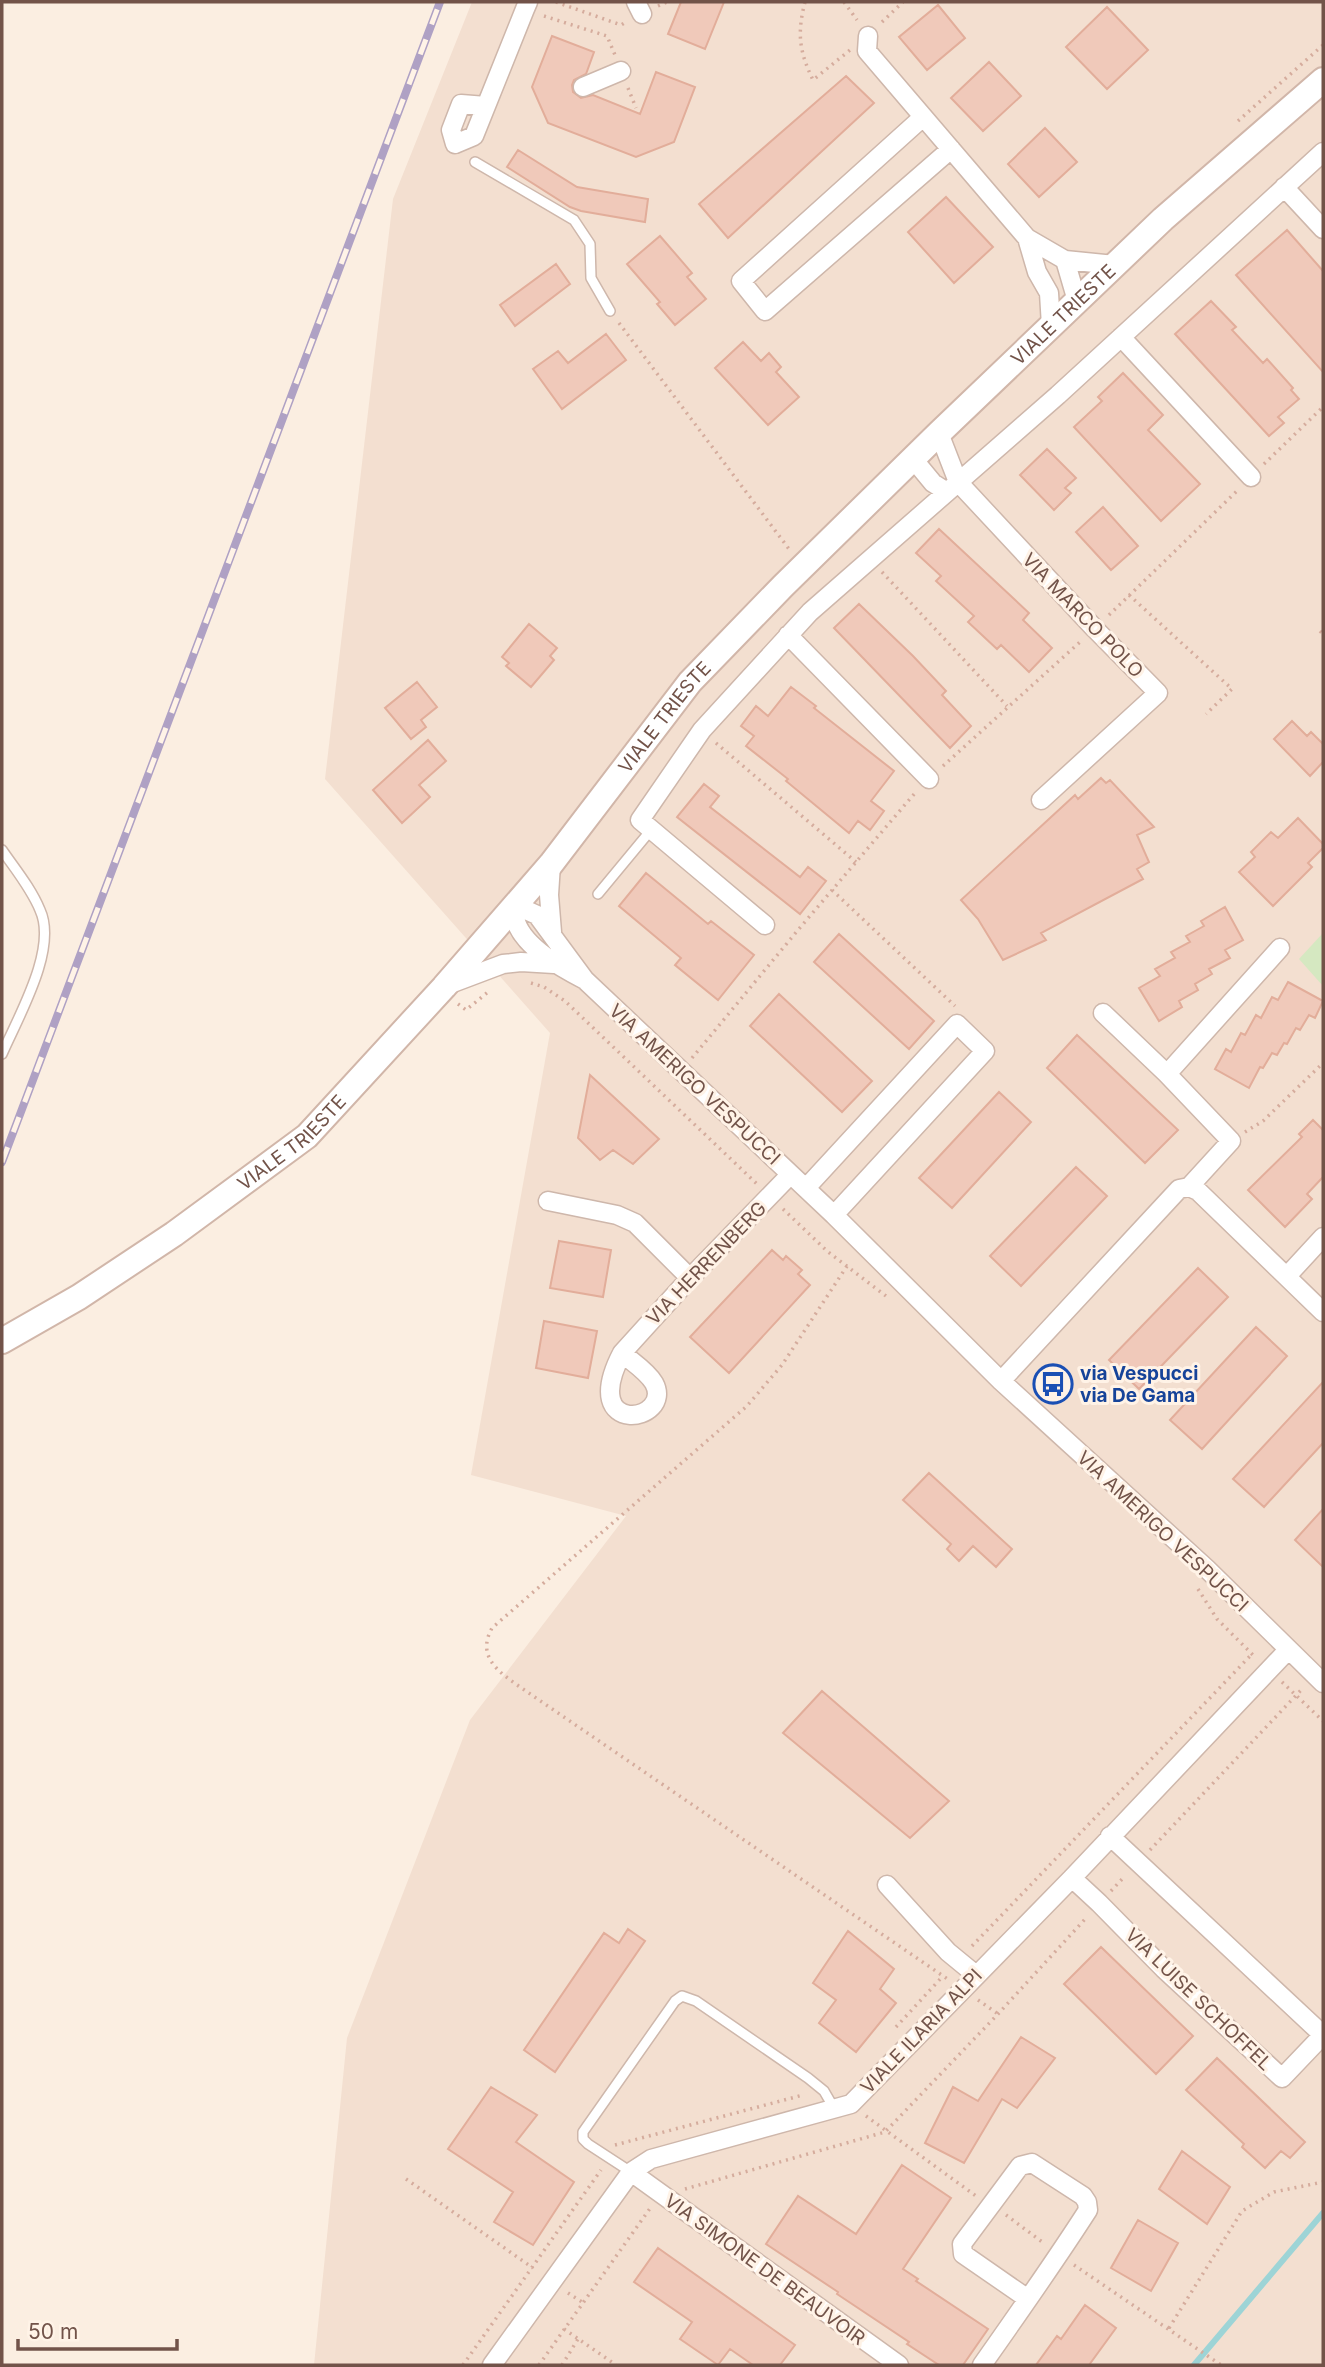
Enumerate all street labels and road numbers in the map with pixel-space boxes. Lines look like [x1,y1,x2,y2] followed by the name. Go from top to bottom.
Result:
[1006,260,1120,370] street label: VIALE TRIESTE
[1017,548,1148,682] street label: VIA MARCO POLO
[614,657,716,778] street label: VIALE TRIESTE
[604,999,785,1170] street label: VIA AMERIGO VESPUCCI
[233,1090,351,1195] street label: VIALE TRIESTE
[642,1197,771,1330] street label: VIA HERRENBERG
[1072,1446,1253,1617] street label: VIA AMERIGO VESPUCCI
[1121,1923,1277,2075] street label: VIA LUISE SCHOFFEL
[856,1964,987,2099] street label: VIALE ILARIA ALPI
[660,2189,869,2350] street label: VIA SIMONE DE BEAUVOIR

